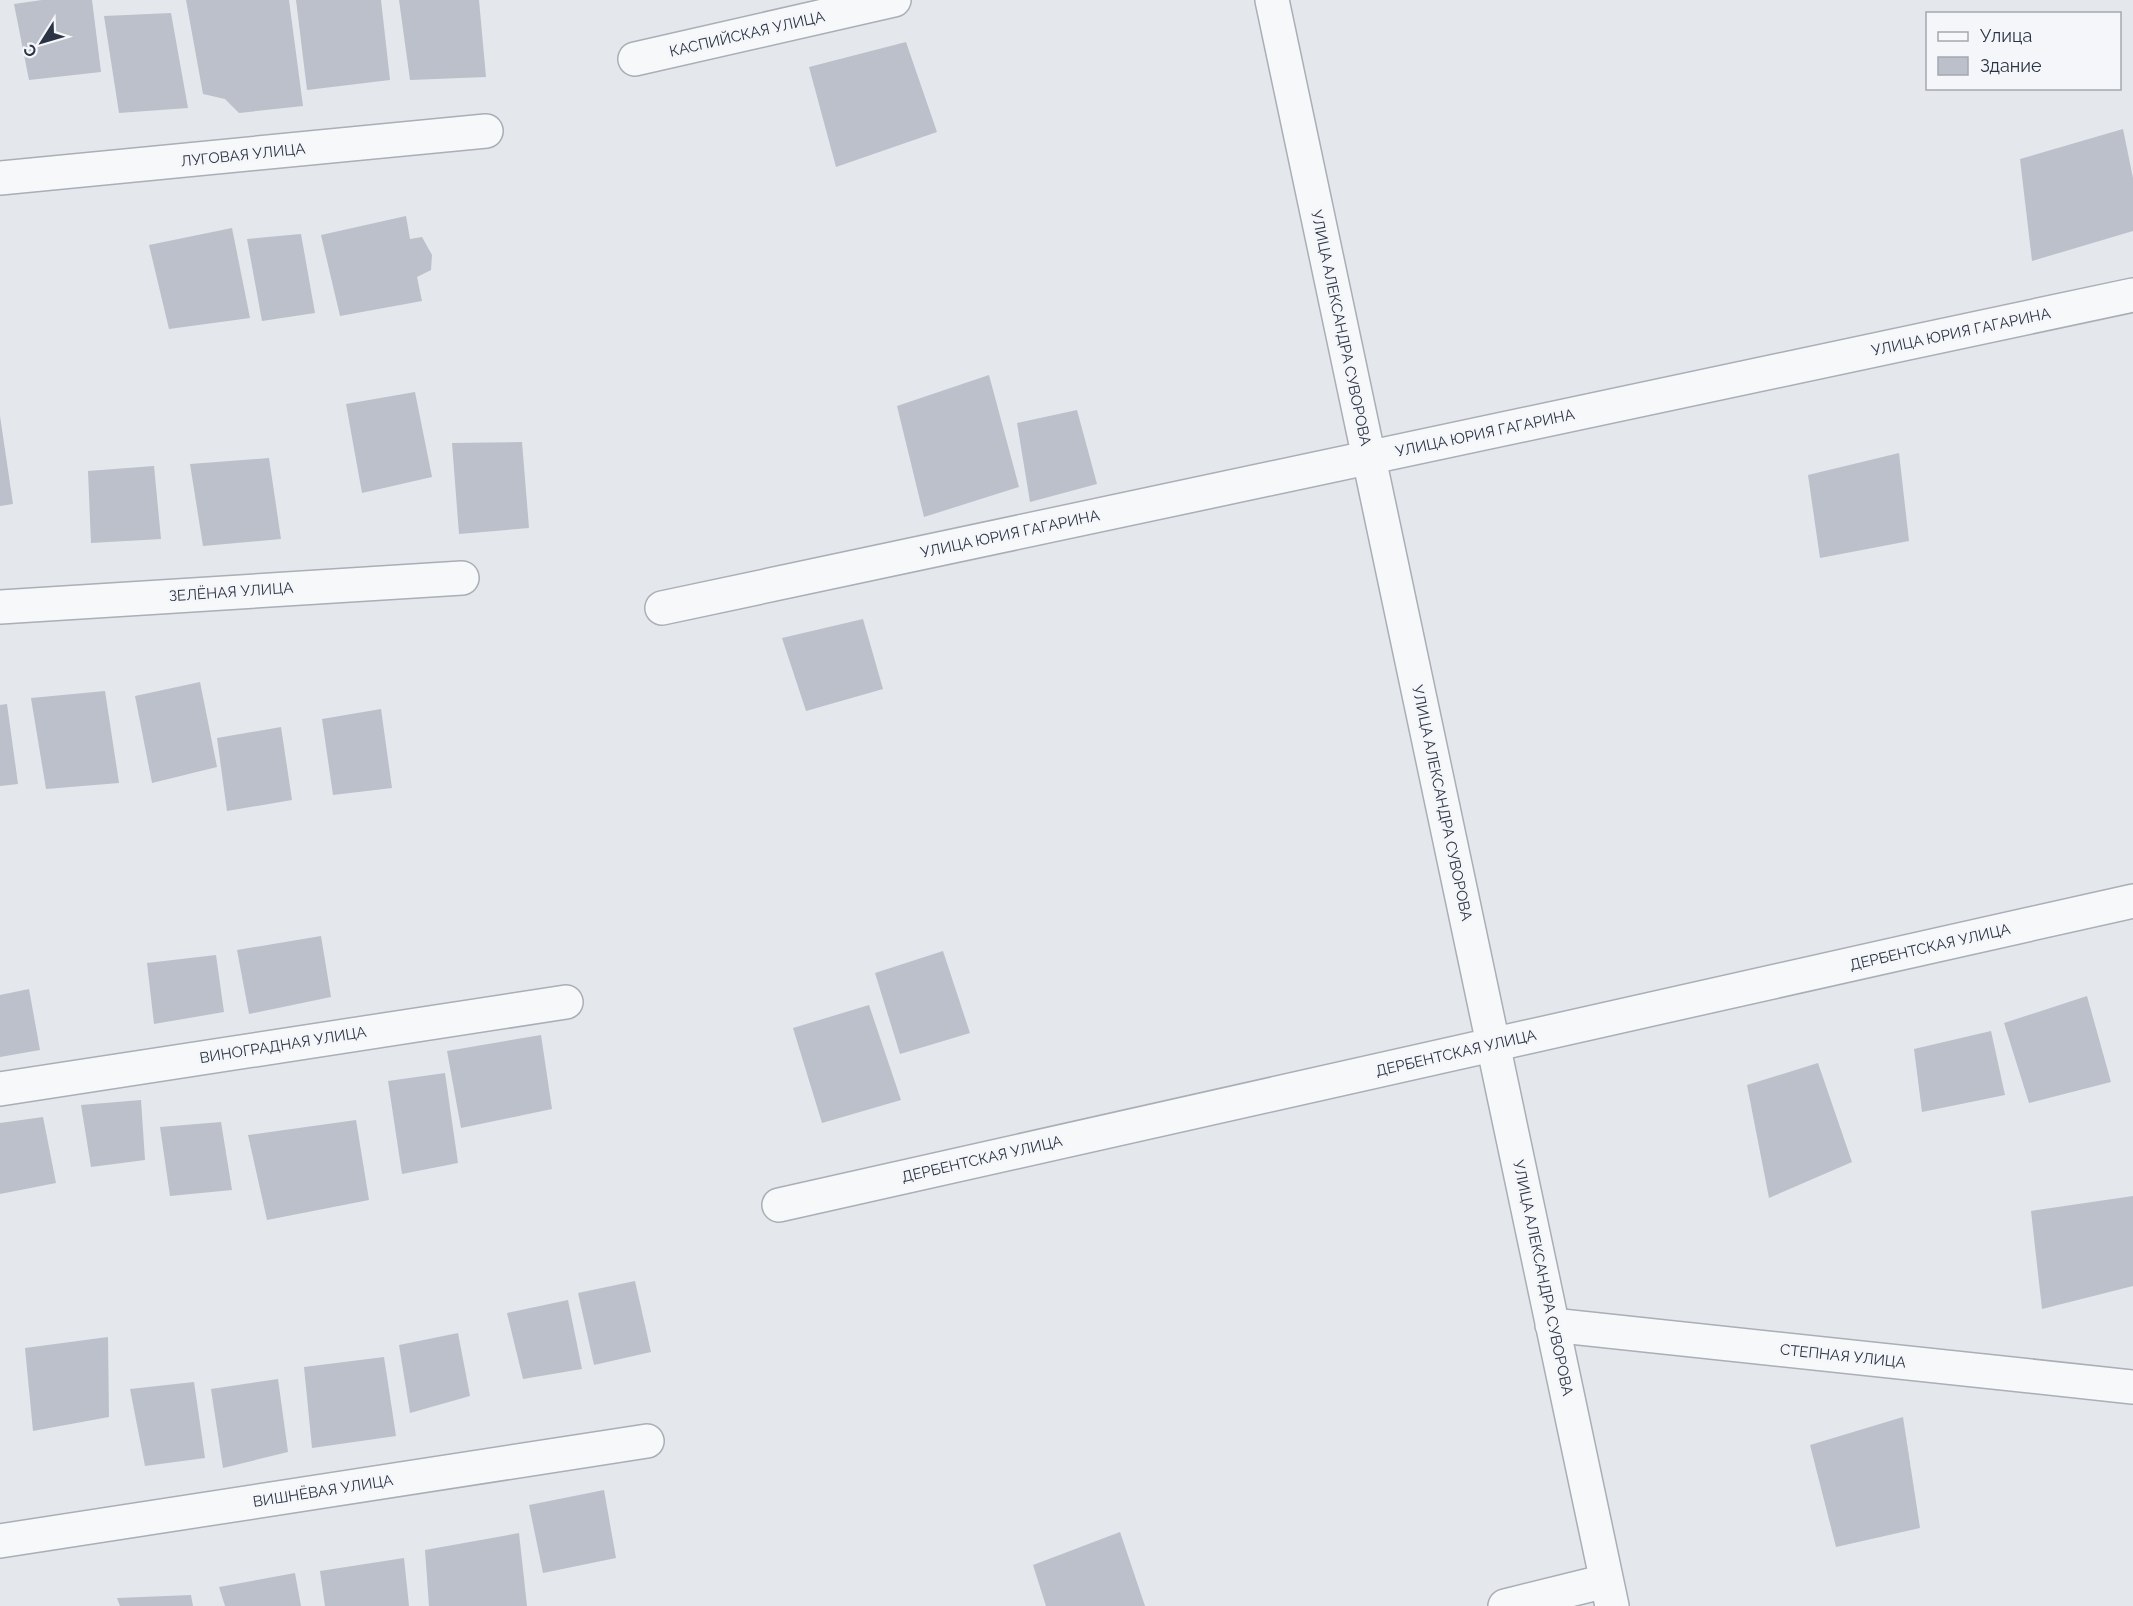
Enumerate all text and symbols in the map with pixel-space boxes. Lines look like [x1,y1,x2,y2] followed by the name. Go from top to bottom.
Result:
[667,7,827,61] street label: КАСПИЙСКАЯ УЛИЦА
[12,12,72,72] north arrow
[1926,12,2121,90] legend
[1980,25,2032,46] text: Улица
[20,41,41,61] text: С
[1980,55,2042,76] text: Здание
[180,140,306,170] street label: ЛУГОВАЯ УЛИЦА
[1307,208,1375,448] street label: УЛИЦА АЛЕКСАНДРА СУВОРОВА
[1870,304,2052,360] street label: УЛИЦА ЮРИЯ ГАГАРИНА
[1394,405,1576,461] street label: УЛИЦА ЮРИЯ ГАГАРИНА
[919,506,1101,562] street label: УЛИЦА ЮРИЯ ГАГАРИНА
[168,578,294,605] street label: ЗЕЛЁНАЯ УЛИЦА
[1408,683,1476,923] street label: УЛИЦА АЛЕКСАНДРА СУВОРОВА
[1848,920,2012,974] street label: ДЕРБЕНТСКАЯ УЛИЦА
[198,1023,368,1067] street label: ВИНОГРАДНАЯ УЛИЦА
[1374,1026,1538,1080] street label: ДЕРБЕНТСКАЯ УЛИЦА
[900,1132,1064,1186] street label: ДЕРБЕНТСКАЯ УЛИЦА
[1509,1158,1577,1398] street label: УЛИЦА АЛЕКСАНДРА СУВОРОВА
[1779,1340,1907,1372] street label: СТЕПНАЯ УЛИЦА
[251,1470,394,1511] street label: ВИШНЁВАЯ УЛИЦА

